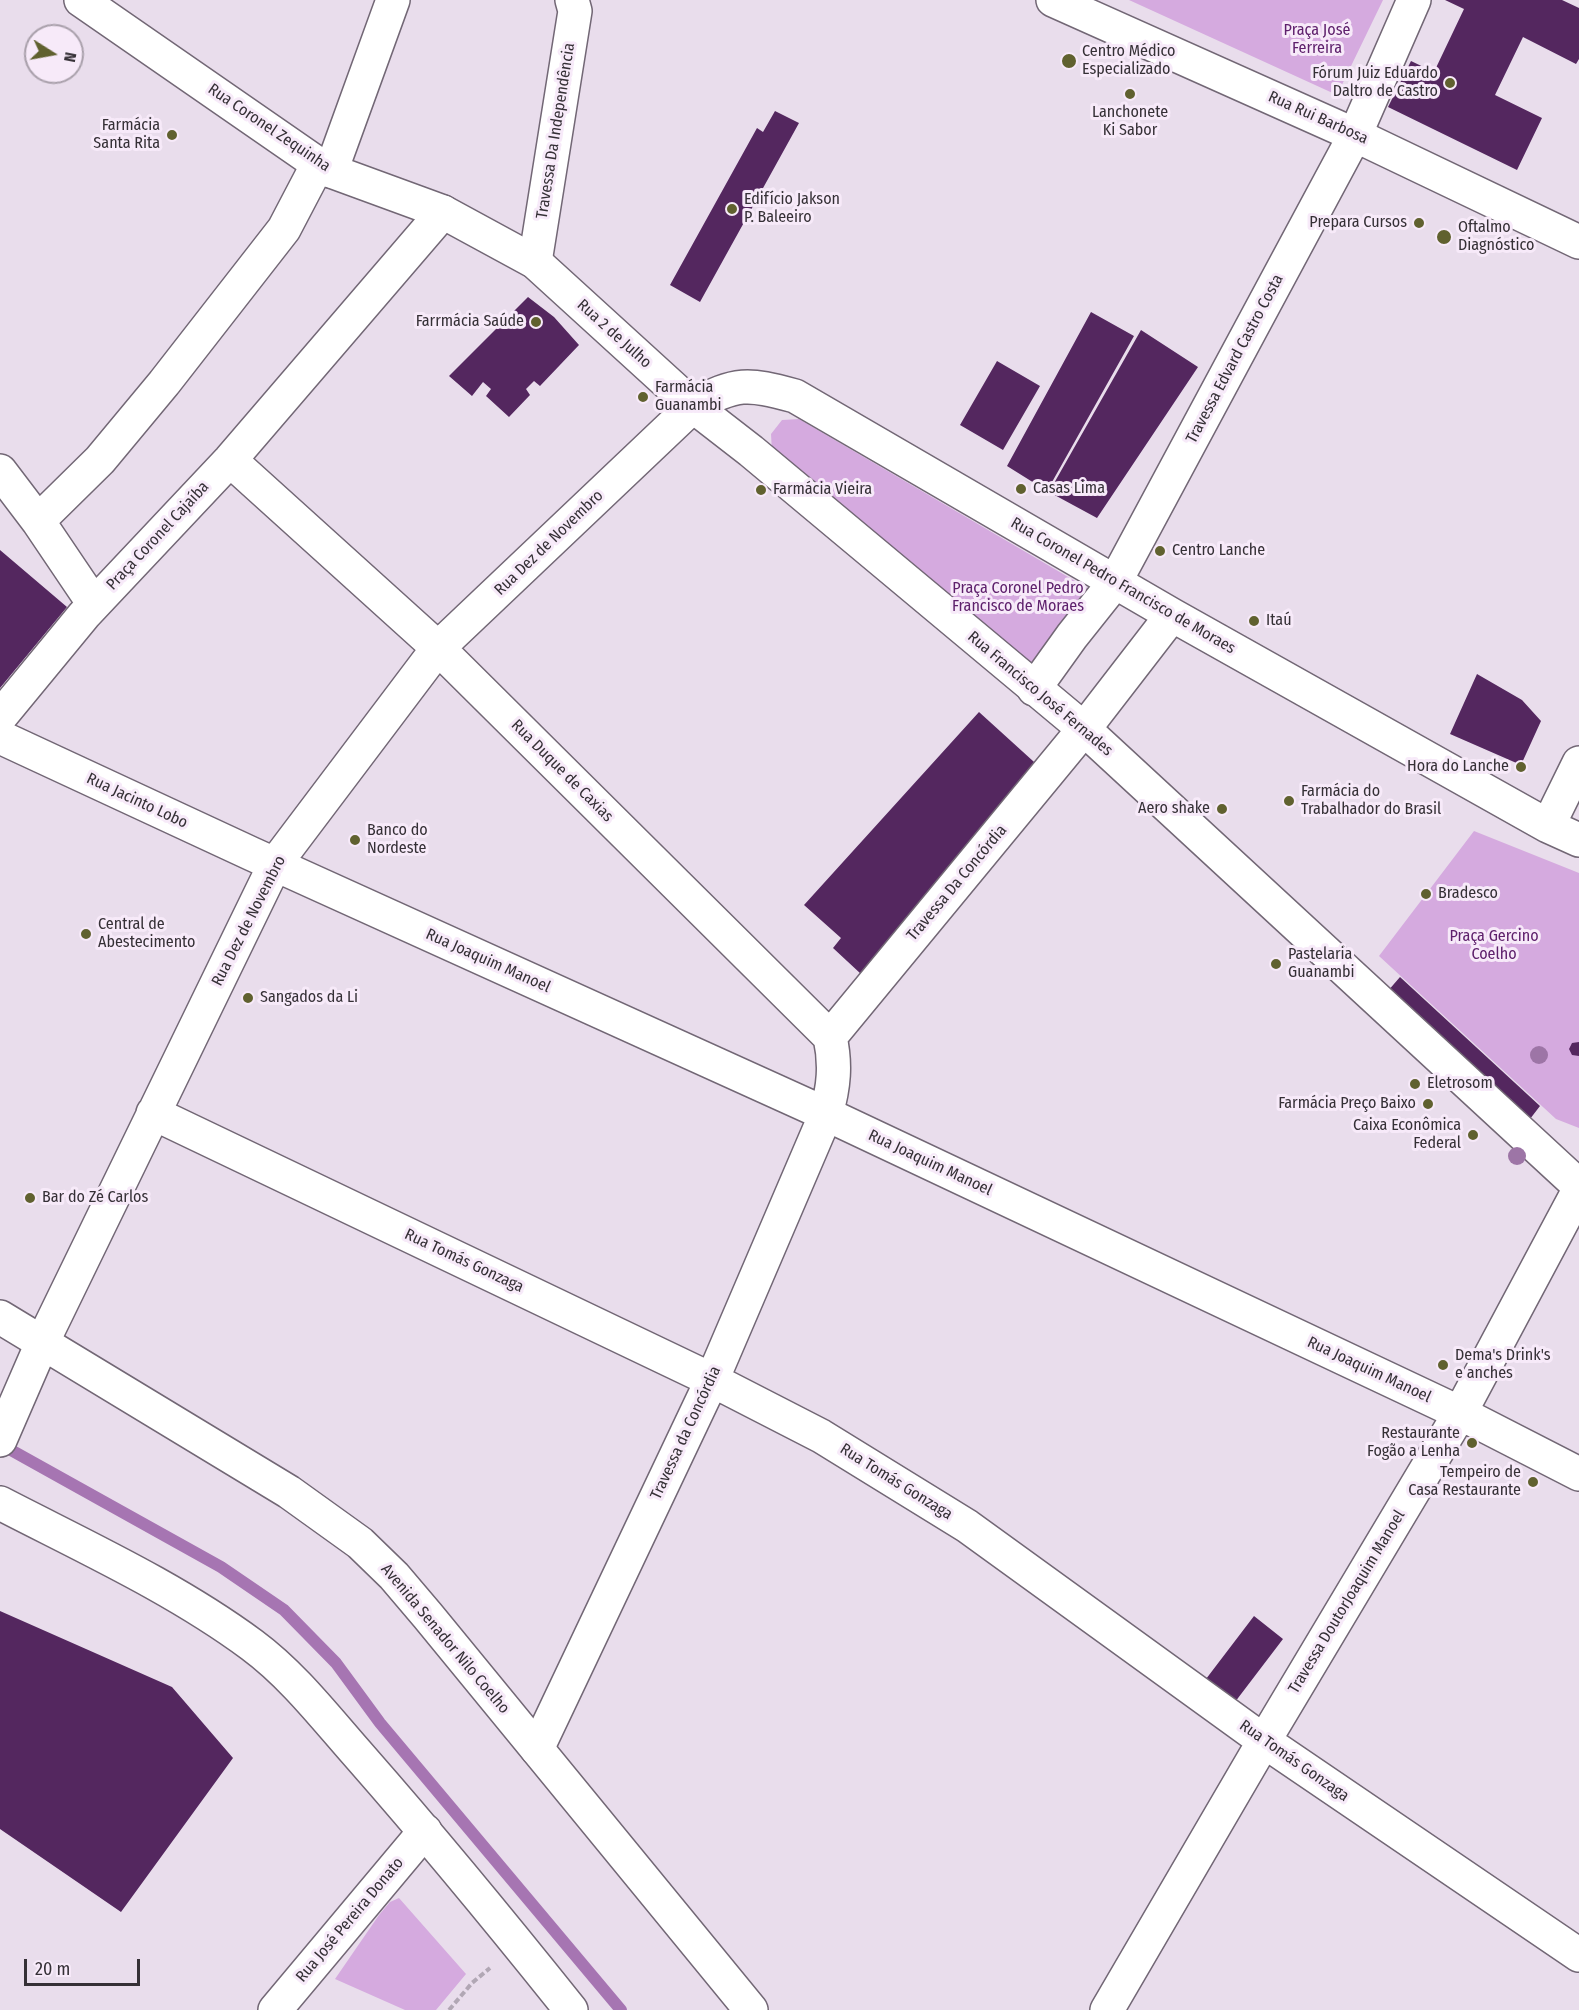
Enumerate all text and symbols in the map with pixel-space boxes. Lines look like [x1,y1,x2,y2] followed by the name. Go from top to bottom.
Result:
[1284,21,1350,59] park label: Praça José Ferreira
[24,24,84,84] north arrow
[533,42,579,220] street label: Travessa Da Independência
[1082,42,1176,80] place label: Centro Médico Especializado
[60,51,80,64] text: N
[1060,52,1078,70] marker: Centro Médico Especializado
[1312,64,1438,102] place label: Fórum Juiz Eduardo Daltro de Castro
[1443,76,1457,90] marker: Fórum Juiz Eduardo Daltro de Castro
[204,80,334,176] street label: Rua Coronel Zequinha
[1123,87,1137,101] marker: Lanchonete Ki Sabor
[1265,87,1371,149] street label: Rua Rui Barbosa
[1092,103,1168,141] place label: Lanchonete Ki Sabor
[93,116,160,154] place label: Farmácia Santa Rita
[165,128,179,142] marker: Farmácia Santa Rita
[744,190,840,228] place label: Edifício Jakson P. Baleeiro
[725,202,739,216] marker: Edifício Jakson P. Baleeiro
[1309,213,1407,233] place label: Prepara Cursos
[1412,216,1426,230] marker: Prepara Cursos
[1458,218,1534,256] place label: Oftalmo Diagnóstico
[1435,228,1453,246] marker: Oftalmo Diagnóstico
[1182,271,1288,447] street label: Travessa Edvard Castro Costa
[573,296,655,372] street label: Rua 2 de Julho
[416,312,524,332] place label: Farrmácia Saúde
[529,315,543,329] marker: Farrmácia Saúde
[655,378,721,416] place label: Farmácia Guanambi
[636,390,650,404] marker: Farmácia Guanambi
[103,478,213,594] street label: Praça Coronel Cajaíba
[1033,479,1105,499] place label: Casas Lima
[773,480,872,500] place label: Farmácia Vieira
[1014,482,1028,496] marker: Casas Lima
[754,483,768,497] marker: Farmácia Vieira
[491,486,607,600] street label: Rua Dez de Novembro
[1007,514,1239,658] street label: Rua Coronel Pedro Francisco de Moraes
[1172,541,1265,561] place label: Centro Lanche
[1153,544,1167,558] marker: Centro Lanche
[952,579,1084,617] park label: Praça Coronel Pedro Francisco de Moraes
[1266,611,1292,631] place label: Itaú
[1247,614,1261,628] marker: Itaú
[963,628,1117,760] street label: Rua Francisco José Fernades
[507,716,617,826] street label: Rua Duque de Caxias
[1407,757,1509,777] place label: Hora do Lanche
[1514,760,1528,774] marker: Hora do Lanche
[83,769,191,833] street label: Rua Jacinto Lobo
[1301,782,1441,820] place label: Farmácia do Trabalhador do Brasil
[1282,794,1296,808] marker: Farmácia do Trabalhador do Brasil
[1138,799,1210,819] place label: Aero shake
[1215,802,1229,816] marker: Aero shake
[367,821,428,859] place label: Banco do Nordeste
[903,821,1011,945] street label: Travessa Da Concórdia
[348,833,362,847] marker: Banco do Nordeste
[208,853,290,989] street label: Rua Dez de Novembro
[1438,884,1498,904] place label: Bradesco
[1419,887,1433,901] marker: Bradesco
[98,915,195,953] place label: Central de Abestecimento
[423,925,553,997] street label: Rua Joaquim Manoel
[79,927,93,941] marker: Central de Abestecimento
[1449,927,1539,965] park label: Praça Gercino Coelho
[1288,945,1354,983] place label: Pastelaria Guanambi
[1269,957,1283,971] marker: Pastelaria Guanambi
[260,988,358,1008] place label: Sangados da Li
[241,991,255,1005] marker: Sangados da Li
[1427,1074,1493,1094] place label: Eletrosom
[1408,1077,1422,1091] marker: Eletrosom
[1278,1094,1416,1114] place label: Farmácia Preço Baixo
[1421,1097,1435,1111] marker: Farmácia Preço Baixo
[1353,1116,1461,1154] place label: Caixa Econômica Federal
[865,1126,995,1200] street label: Rua Joaquim Manoel
[1466,1128,1480,1142] marker: Caixa Econômica Federal
[42,1188,148,1208] place label: Bar do Zé Carlos
[23,1191,37,1205] marker: Bar do Zé Carlos
[401,1225,527,1297] street label: Rua Tomás Gonzaga
[1304,1333,1434,1407] street label: Rua Joaquim Manoel
[1455,1346,1551,1384] place label: Dema's Drink's e anches
[1436,1358,1450,1372] marker: Dema's Drink's e anches
[647,1363,725,1503] street label: Travessa da Concórdia
[1367,1424,1460,1462] place label: Restaurante Fogão a Lenha
[1465,1436,1479,1450] marker: Restaurante Fogão a Lenha
[836,1440,956,1524] street label: Rua Tomás Gonzaga
[1408,1463,1521,1501] place label: Tempeiro de Casa Restaurante
[1526,1475,1540,1489] marker: Tempeiro de Casa Restaurante
[1285,1507,1409,1697] street label: Travessa DoutorJoaquim Manoel
[377,1560,513,1718] street label: Avenida Senador Nilo Coelho
[1236,1716,1352,1806] street label: Rua Tomás Gonzaga
[292,1854,408,1986] street label: Rua José Pereira Donato
[27,1947,142,1985] scale bar
[35,1958,70,1980] text: 20 m

